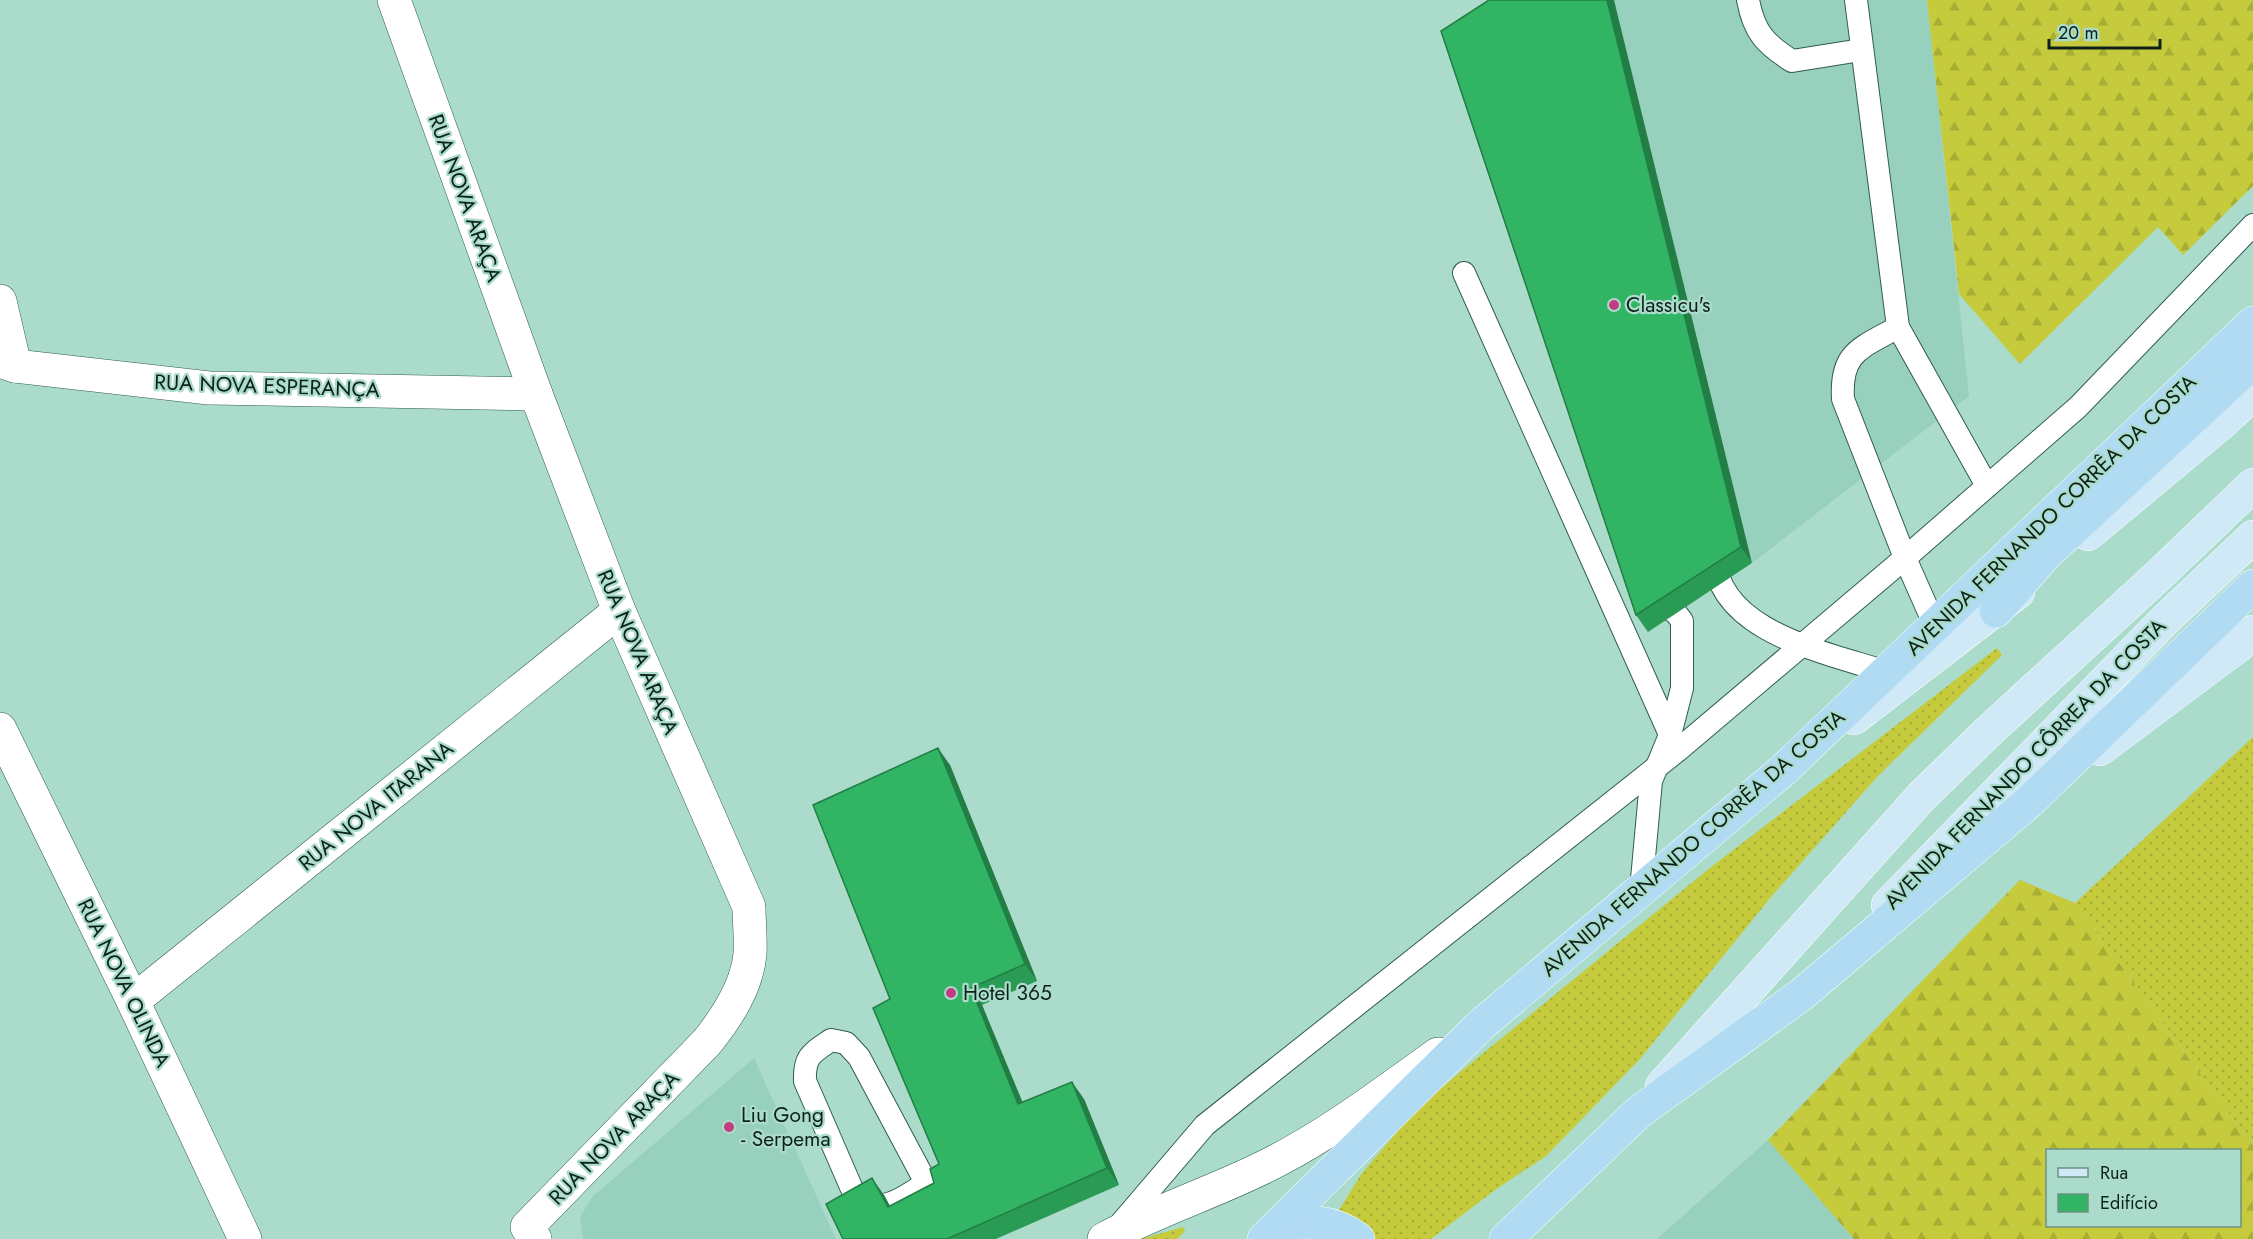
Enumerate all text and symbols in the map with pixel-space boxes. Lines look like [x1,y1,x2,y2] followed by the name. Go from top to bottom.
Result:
[2049,12,2160,50] scale bar
[2058,20,2098,46] text: 20 m
[421,110,509,286] street label: RUA NOVA ARAÇA
[1626,290,1710,320] place label: Classicu's
[1607,298,1621,312] marker: Classicu's
[154,367,380,405] street label: RUA NOVA ESPERANÇA
[1899,367,2203,663] street label: AVENIDA FERNANDO CORRÊA DA COSTA
[590,565,686,739] street label: RUA NOVA ARAÇA
[1877,612,2173,916] street label: AVENIDA FERNANDO CÔRREA DA COSTA
[1535,702,1852,984] street label: AVENIDA FERNANDO CORRÊA DA COSTA
[292,734,460,878] street label: RUA NOVA ITARANA
[70,894,178,1072] street label: RUA NOVA OLINDA
[963,978,1052,1008] place label: Hotel 365
[944,986,958,1000] marker: Hotel 365
[542,1064,686,1212] street label: RUA NOVA ARAÇA
[741,1100,831,1154] place label: Liu Gong - Serpema
[722,1120,736,1134] marker: Liu Gong - Serpema
[2046,1149,2241,1227] legend
[2100,1160,2128,1186] text: Rua
[2100,1190,2158,1216] text: Edifício

